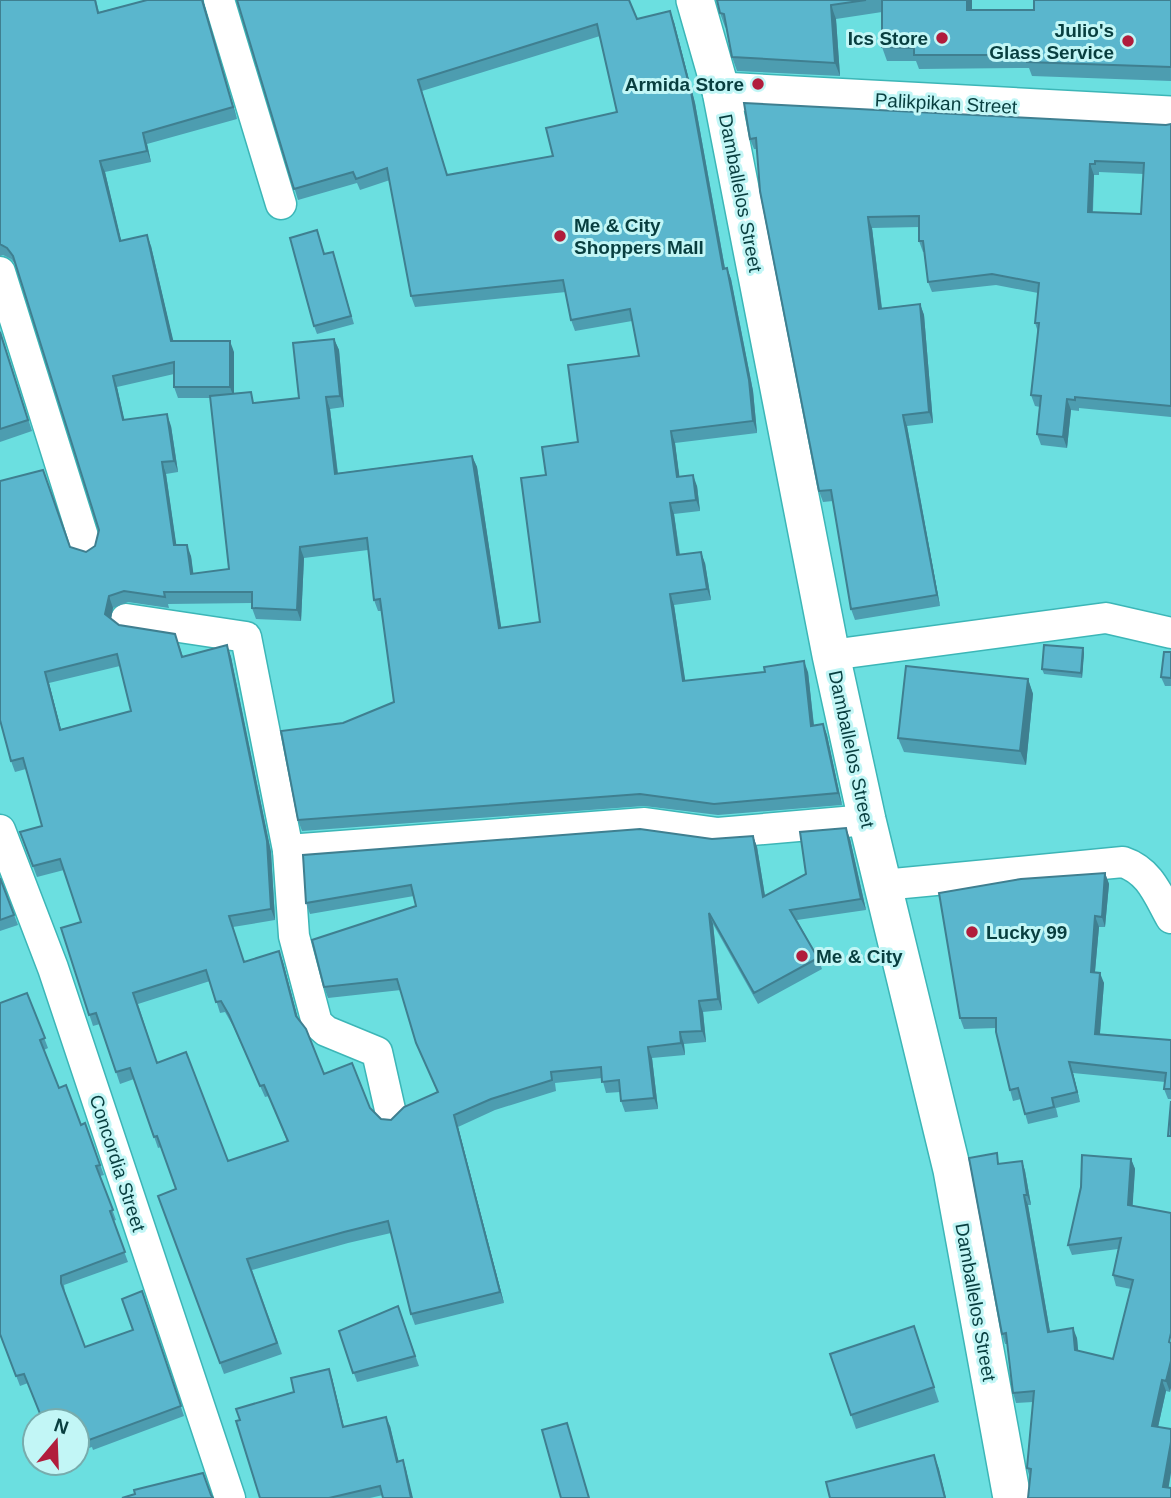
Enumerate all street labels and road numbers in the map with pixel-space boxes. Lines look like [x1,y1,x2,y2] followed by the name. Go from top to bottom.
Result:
[874,89,1018,118] street label: Palikpikan Street
[715,112,766,275] street label: Damballelos Street
[825,668,879,830] street label: Damballelos Street
[86,1092,150,1235] street label: Concordia Street
[951,1221,1000,1384] street label: Damballelos Street

